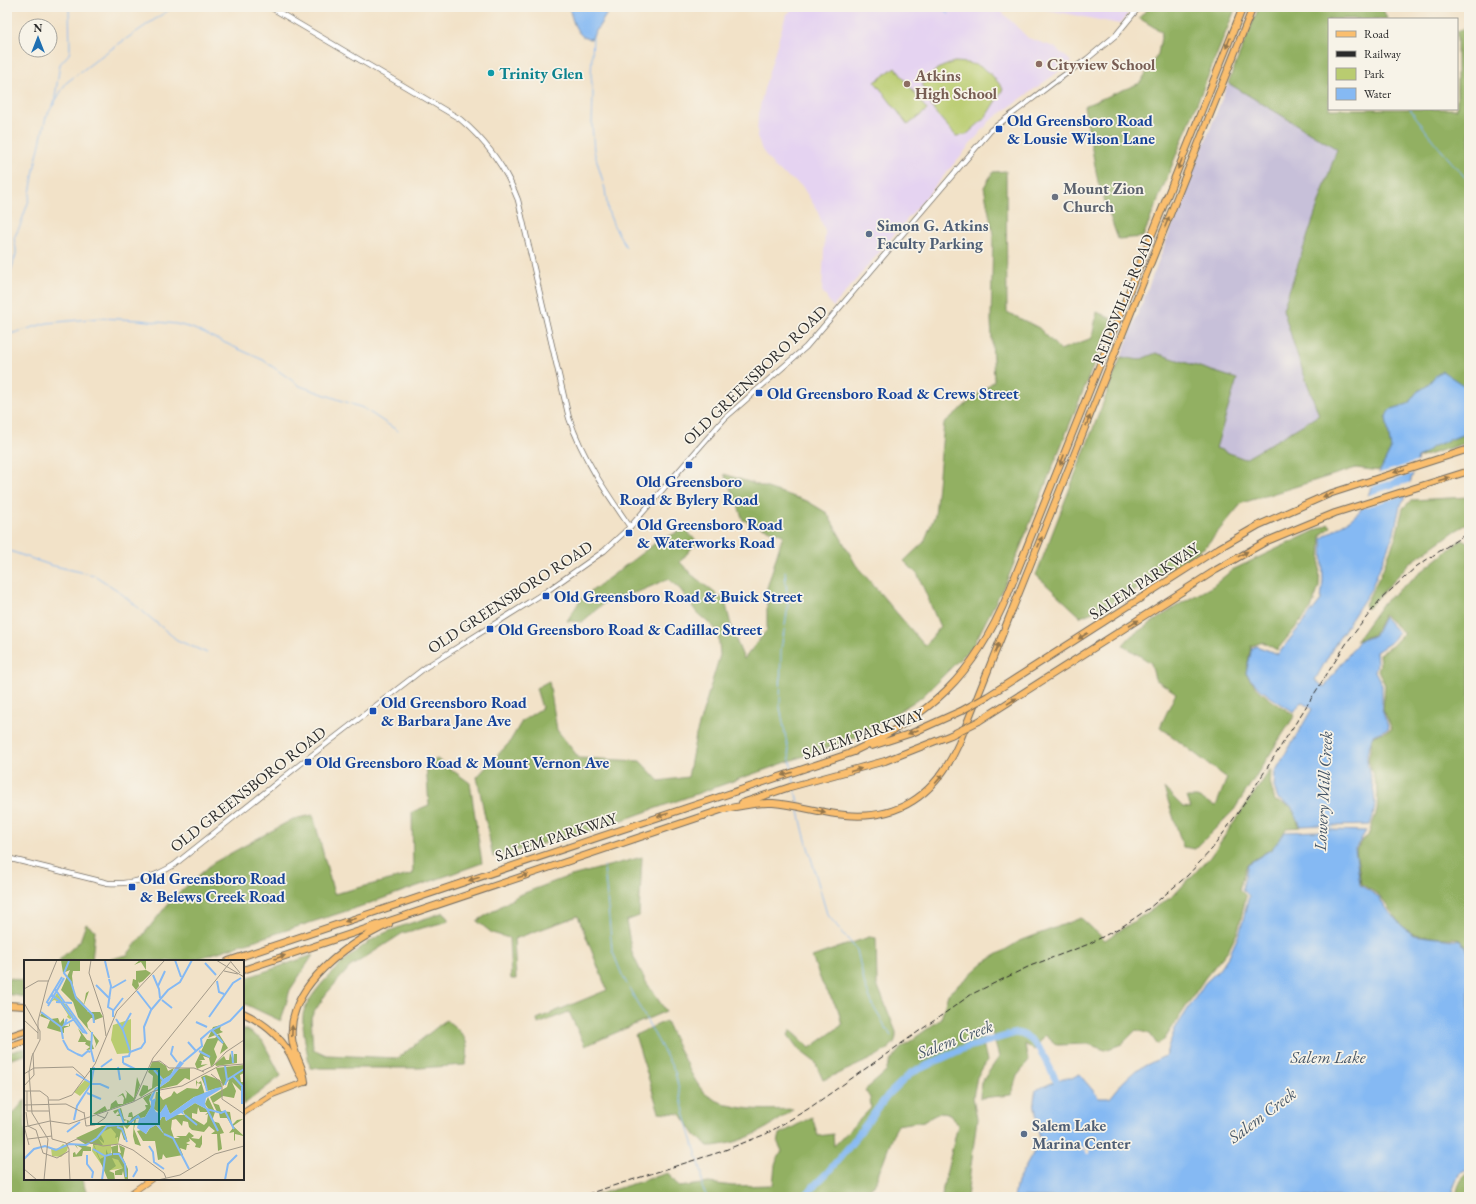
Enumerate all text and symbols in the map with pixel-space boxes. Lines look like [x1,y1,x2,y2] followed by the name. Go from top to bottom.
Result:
[18,18,58,58] north arrow
[1328,18,1458,110] legend
[34,21,43,35] text: N
[1364,26,1390,42] text: Road
[1225,38,1231,50] one-way arrow
[1364,46,1402,62] text: Railway
[1047,54,1156,75] place label: Cityview School
[1034,59,1044,69] marker: Cityview School
[499,63,583,84] place label: Trinity Glen
[914,65,998,104] place label: Atkins High School
[1364,66,1385,82] text: Park
[486,68,496,78] marker: Trinity Glen
[902,79,912,89] marker: Atkins High School
[1364,86,1391,102] text: Water
[1007,110,1155,149] place label: Old Greensboro Road & Lousie Wilson Lane
[994,124,1004,134] marker: Old Greensboro Road & Lousie Wilson Lane
[1177,158,1183,170] one-way arrow
[1063,178,1144,217] place label: Mount Zion Church
[1050,192,1060,202] marker: Mount Zion Church
[877,215,989,254] place label: Simon G. Atkins Faculty Parking
[1165,216,1171,228] one-way arrow
[864,229,874,239] marker: Simon G. Atkins Faculty Parking
[1087,231,1159,367] street label: REIDSVILLE ROAD
[678,300,832,450] street label: OLD GREENSBORO ROAD
[767,383,1019,404] place label: Old Greensboro Road & Crews Street
[754,388,764,398] marker: Old Greensboro Road & Crews Street
[1085,416,1091,427] one-way arrow
[1058,455,1064,467] one-way arrow
[684,460,694,470] marker: Old Greensboro Road & Bylery Road
[1393,469,1405,475] one-way arrow
[620,471,759,510] place label: Old Greensboro Road & Bylery Road
[1439,476,1451,482] one-way arrow
[1322,492,1334,498] one-way arrow
[637,514,783,553] place label: Old Greensboro Road & Waterworks Road
[624,528,634,538] marker: Old Greensboro Road & Waterworks Road
[1037,535,1043,547] one-way arrow
[423,536,597,658] street label: OLD GREENSBORO ROAD
[1085,537,1204,624] street label: SALEM PARKWAY
[1238,550,1249,557] one-way arrow
[554,586,803,607] place label: Old Greensboro Road & Buick Street
[541,591,551,601] marker: Old Greensboro Road & Buick Street
[498,619,762,640] place label: Old Greensboro Road & Cadillac Street
[1128,619,1139,627] one-way arrow
[485,624,495,634] marker: Old Greensboro Road & Cadillac Street
[1078,632,1088,640] one-way arrow
[995,641,1001,653] one-way arrow
[381,692,527,731] place label: Old Greensboro Road & Barbara Jane Ave
[1007,697,1018,705] one-way arrow
[800,703,927,765] street label: SALEM PARKWAY
[368,706,378,716] marker: Old Greensboro Road & Barbara Jane Ave
[166,721,330,857] street label: OLD GREENSBORO ROAD
[906,730,918,736] one-way arrow
[1309,730,1337,852] water label: Lowery Mill Creek
[316,752,610,773] place label: Old Greensboro Road & Mount Vernon Ave
[303,757,313,767] marker: Old Greensboro Road & Mount Vernon Ave
[850,767,862,773] one-way arrow
[780,771,792,777] one-way arrow
[934,773,943,784] one-way arrow
[492,807,620,867] street label: SALEM PARKWAY
[814,809,827,815] one-way arrow
[657,813,669,819] one-way arrow
[140,868,286,907] place label: Old Greensboro Road & Belews Creek Road
[518,873,530,879] one-way arrow
[467,876,479,882] one-way arrow
[127,882,137,892] marker: Old Greensboro Road & Belews Creek Road
[344,917,356,923] one-way arrow
[274,954,286,960] one-way arrow
[24,960,244,1180] inset map
[913,1014,996,1064] water label: Salem Creek
[289,1024,295,1037] one-way arrow
[1290,1046,1366,1068] water label: Salem Lake
[1223,1082,1301,1148] water label: Salem Creek
[1032,1115,1131,1154] place label: Salem Lake Marina Center
[1019,1129,1029,1139] marker: Salem Lake Marina Center

